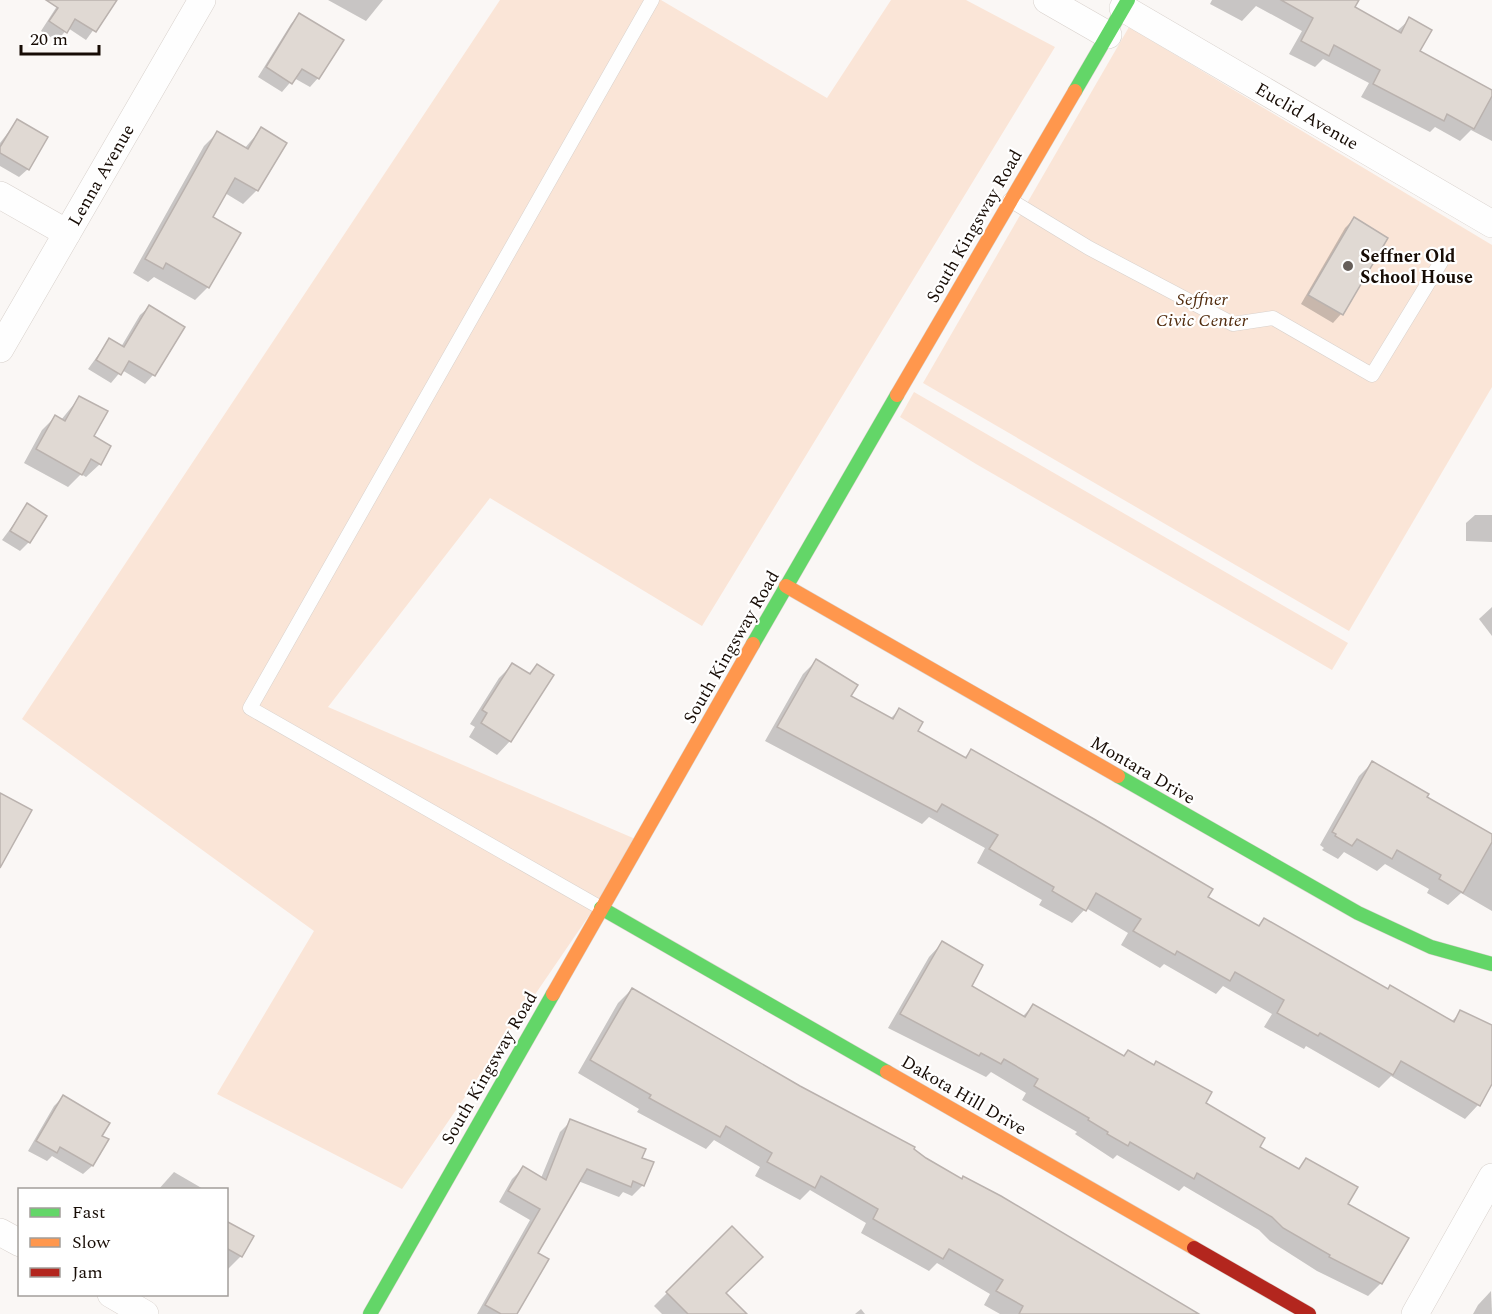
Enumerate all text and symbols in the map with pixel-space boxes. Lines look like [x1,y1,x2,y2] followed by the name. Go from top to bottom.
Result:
[21,18,99,56] scale bar
[30,26,68,53] text: 20 m
[1250,76,1363,157] street label: Euclid Avenue
[61,119,142,231] street label: Lenna Avenue
[919,144,1029,308] street label: South Kingsway Road
[1360,243,1473,291] place label: Seffner Old School House
[1341,259,1355,273] marker: Seffner Old School House
[1156,286,1249,334] park label: Seffner Civic Center
[676,565,786,729] street label: South Kingsway Road
[1085,729,1200,811] street label: Montara Drive
[434,986,544,1150] street label: South Kingsway Road
[896,1048,1032,1142] street label: Dakota Hill Drive
[18,1188,228,1296] legend
[72,1199,105,1226] text: Fast
[72,1229,111,1256] text: Slow
[72,1259,103,1286] text: Jam

